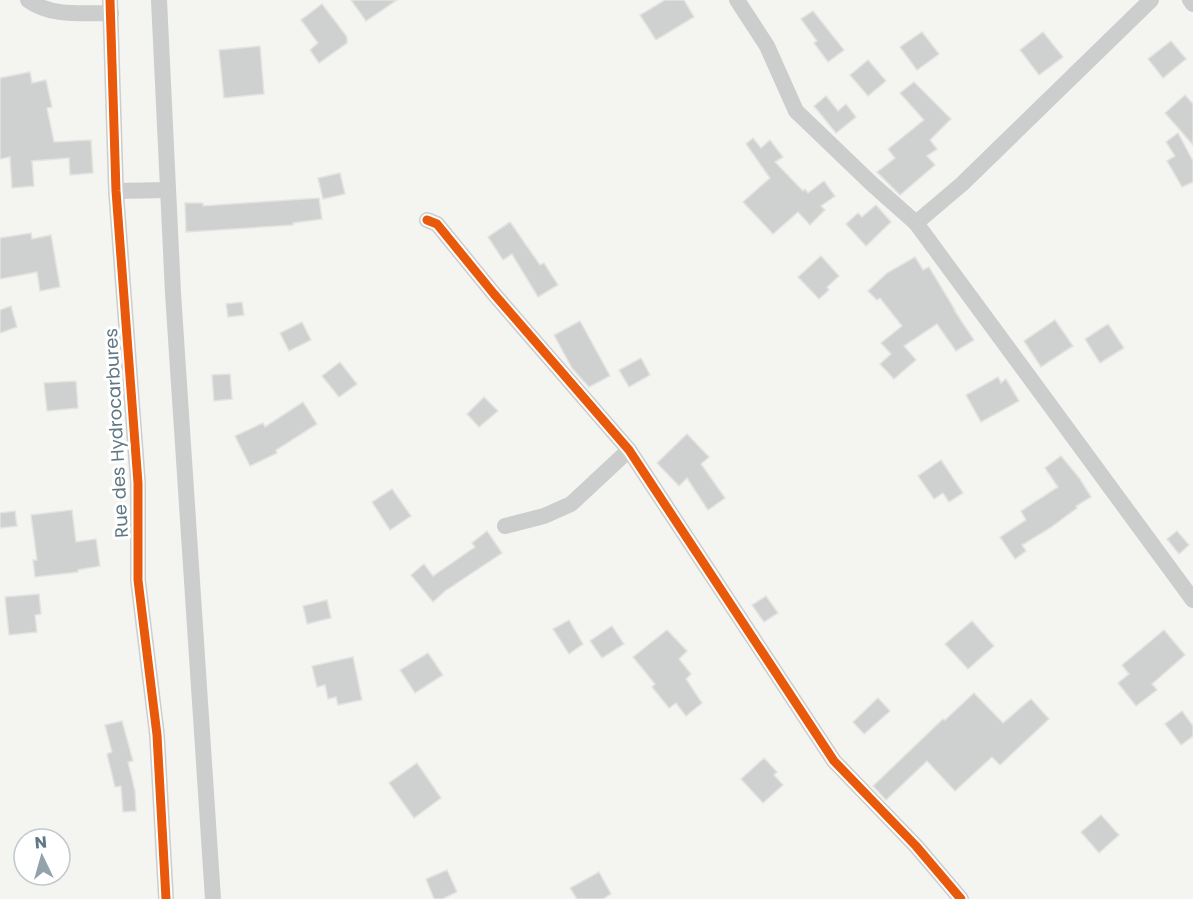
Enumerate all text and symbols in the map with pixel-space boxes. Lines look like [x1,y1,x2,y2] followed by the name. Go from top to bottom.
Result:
[98,328,134,538] street label: Rue des Hydrocarbures
[12,827,72,887] north arrow
[34,831,48,855] text: N

